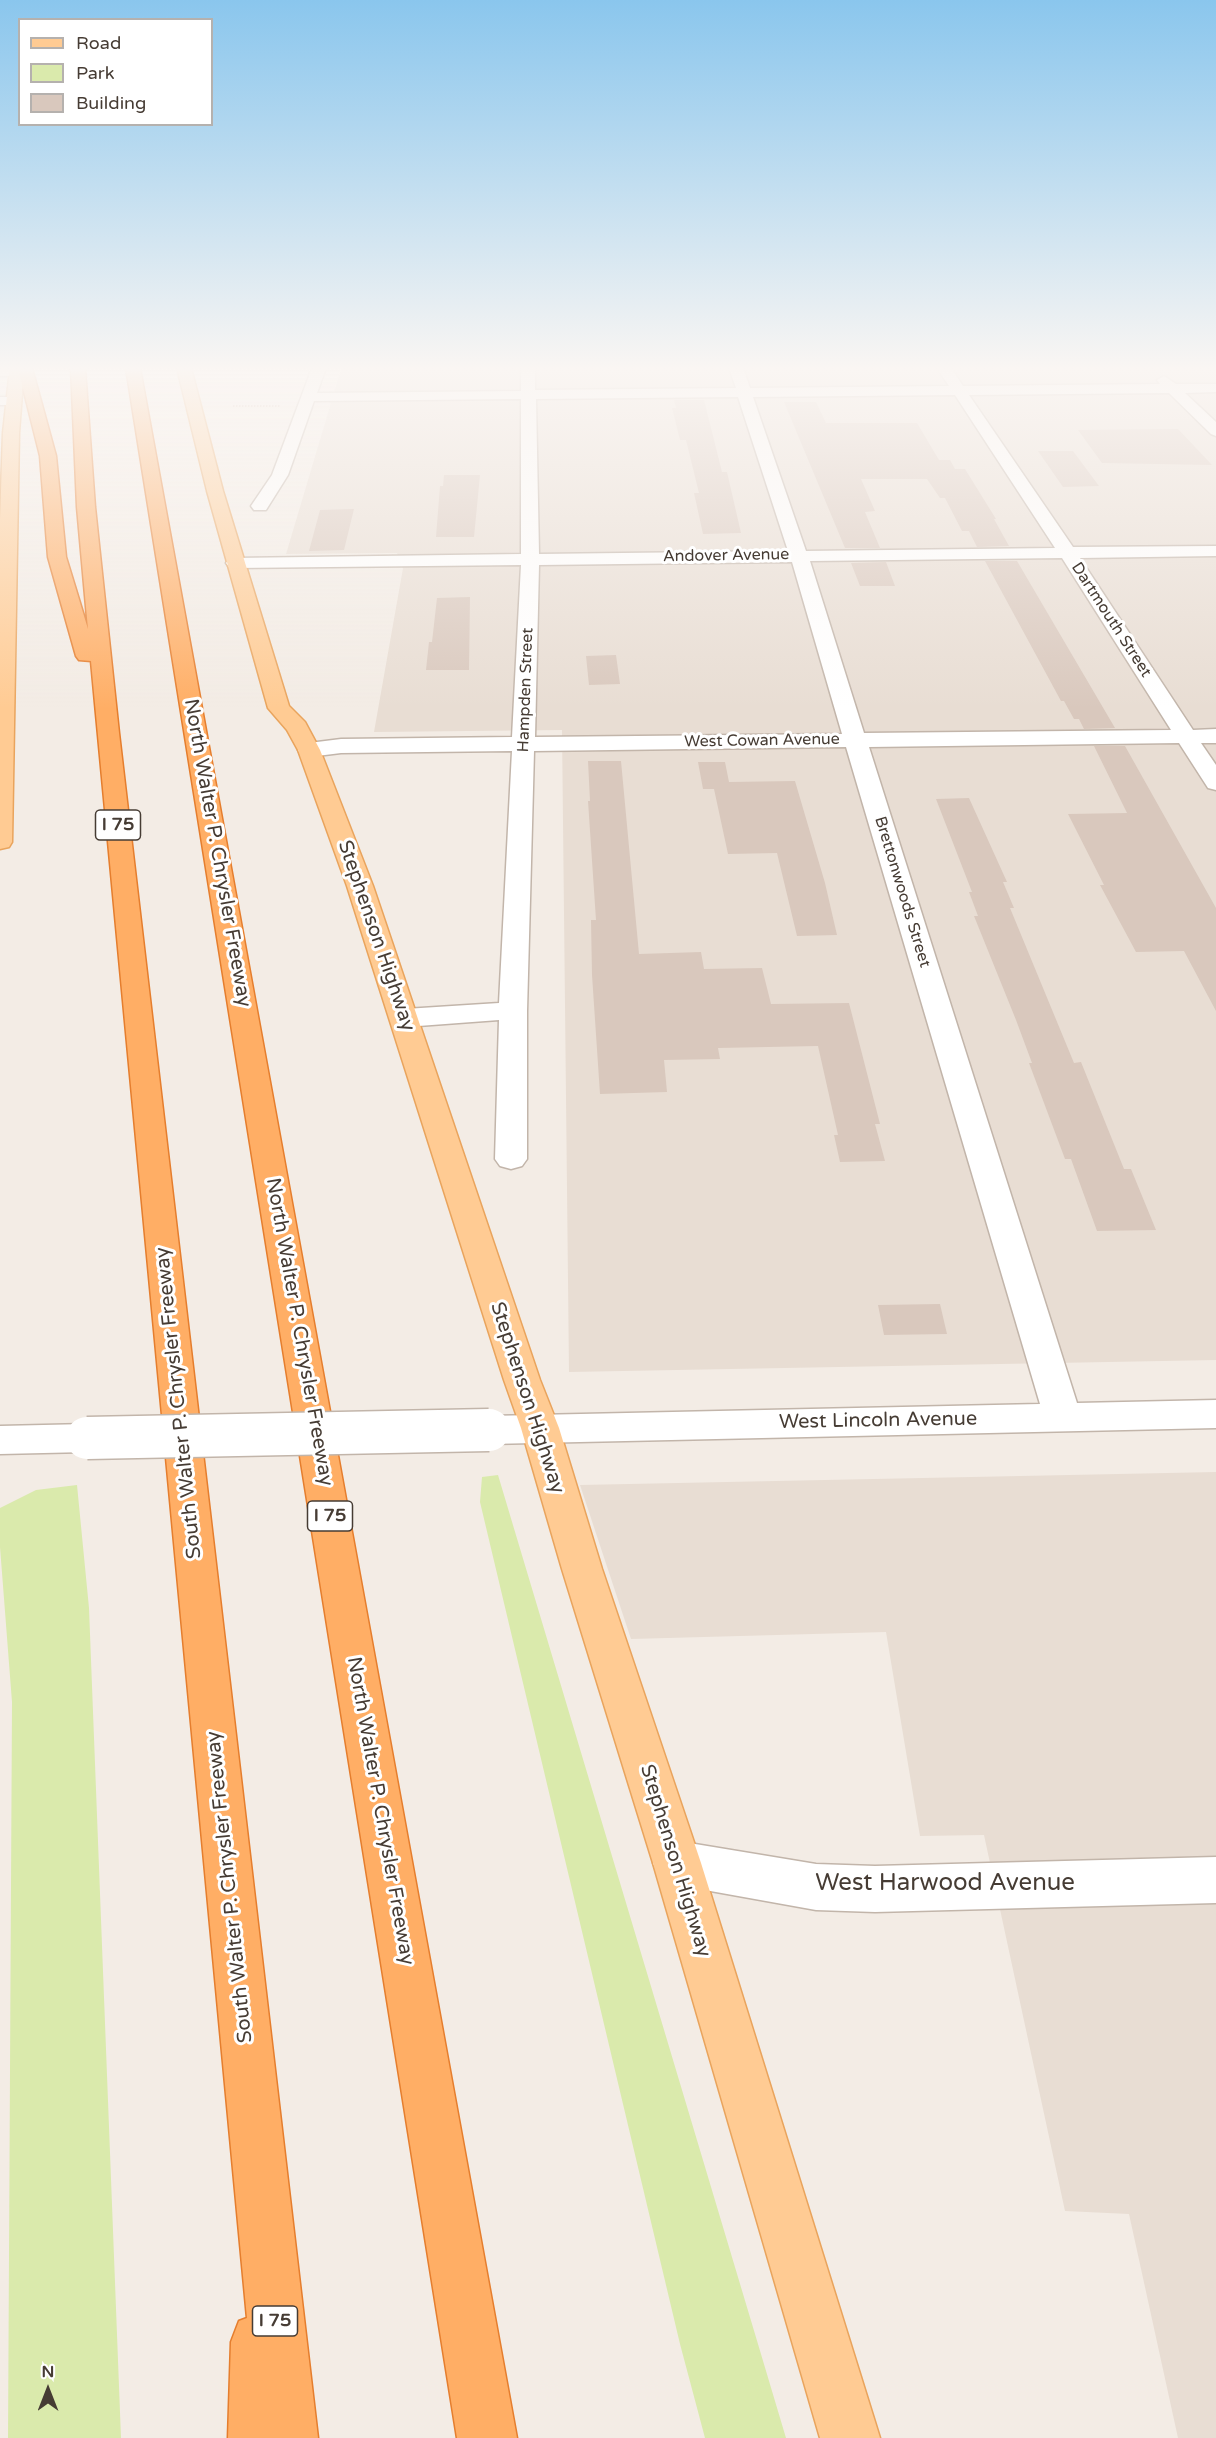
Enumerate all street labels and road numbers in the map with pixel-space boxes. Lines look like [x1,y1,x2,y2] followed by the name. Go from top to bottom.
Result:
[663,545,789,567] street label: Andover Avenue
[1067,559,1155,681] street label: Dartmouth Street
[514,627,538,753] street label: Hampden Street
[178,697,256,1009] street label: North Walter P. Chrysler Freeway
[684,730,840,752] street label: West Cowan Avenue
[96,810,140,840] road number: I 75
[870,814,934,970] street label: Brettonwoods Street
[332,837,420,1035] street label: Stephenson Highway
[260,1176,338,1488] street label: North Walter P. Chrysler Freeway
[151,1246,207,1560] street label: South Walter P. Chrysler Freeway
[485,1299,569,1497] street label: Stephenson Highway
[779,1407,977,1435] street label: West Lincoln Avenue
[308,1501,352,1531] road number: I 75
[341,1655,419,1967] street label: North Walter P. Chrysler Freeway
[202,1730,258,2044] street label: South Walter P. Chrysler Freeway
[634,1762,716,1960] street label: Stephenson Highway
[815,1870,1075,1898] street label: West Harwood Avenue
[252,2306,298,2336] road number: I 75

